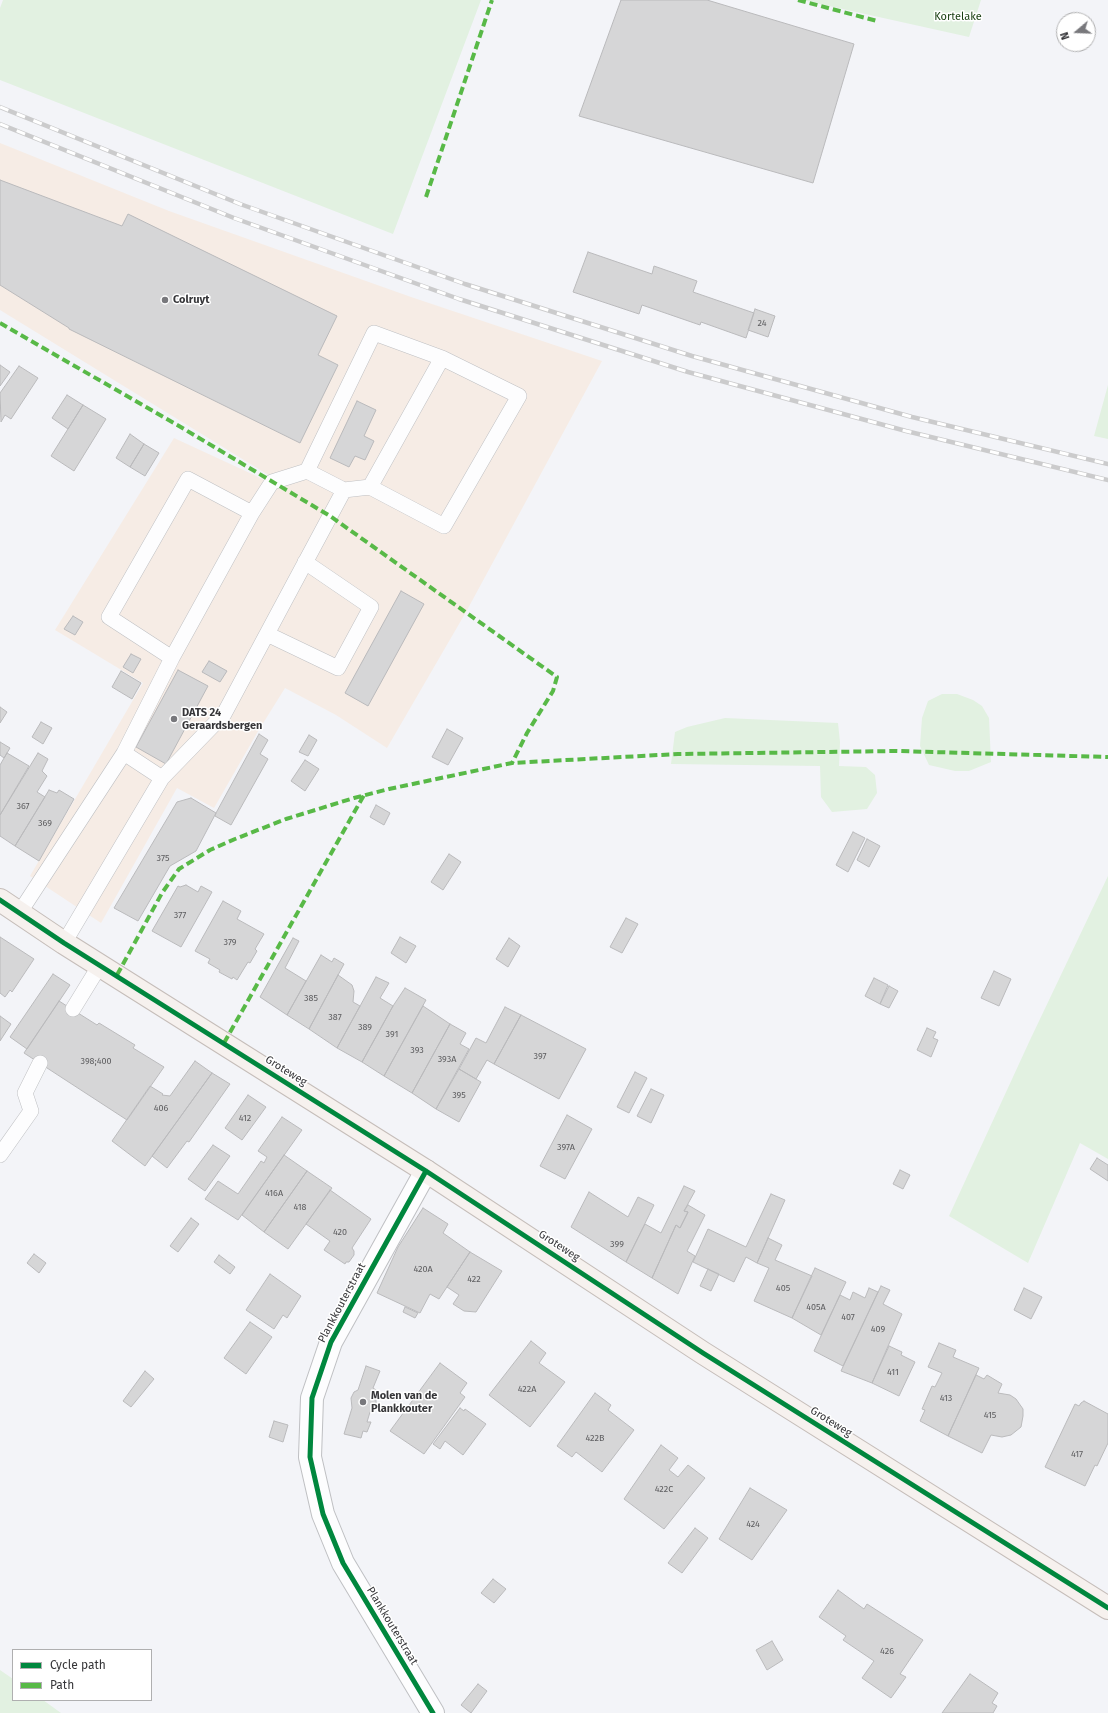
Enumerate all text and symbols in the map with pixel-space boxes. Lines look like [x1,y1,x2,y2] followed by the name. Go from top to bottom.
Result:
[934,10,982,24] park label: Kortelake
[1056,12,1096,52] north arrow
[1058,30,1072,41] text: N
[173,293,209,307] place label: Colruyt
[160,295,170,305] marker: Colruyt
[758,318,766,328] house number: 24
[182,706,262,732] place label: DATS 24 Geraardsbergen
[169,714,179,724] marker: DATS 24 Geraardsbergen
[16,801,30,811] house number: 367
[38,818,52,828] house number: 369
[157,853,169,863] house number: 375
[174,910,186,920] house number: 377
[223,937,237,947] house number: 379
[304,993,318,1003] house number: 385
[328,1012,342,1022] house number: 387
[358,1022,372,1032] house number: 389
[386,1029,398,1039] house number: 391
[410,1045,424,1055] house number: 393
[534,1051,546,1061] house number: 397
[263,1053,309,1089] street label: Groteweg
[438,1054,456,1064] house number: 393A
[80,1056,112,1066] house number: 398;400
[452,1090,466,1100] house number: 395
[154,1103,168,1113] house number: 406
[239,1113,251,1123] house number: 412
[557,1142,575,1152] house number: 397A
[265,1188,283,1198] house number: 416A
[293,1202,307,1212] house number: 418
[333,1227,347,1237] house number: 420
[536,1228,582,1264] street label: Groteweg
[610,1239,624,1249] house number: 399
[315,1261,369,1345] street label: Plankkouterstraat
[413,1264,433,1274] house number: 420A
[467,1274,481,1284] house number: 422
[776,1283,790,1293] house number: 405
[806,1302,826,1312] house number: 405A
[841,1312,855,1322] house number: 407
[871,1324,885,1334] house number: 409
[887,1367,899,1377] house number: 411
[518,1384,536,1394] house number: 422A
[371,1389,437,1415] place label: Molen van de Plankkouter
[940,1393,952,1403] house number: 413
[358,1397,368,1407] marker: Molen van de Plankkouter
[808,1404,854,1440] street label: Groteweg
[984,1410,996,1420] house number: 415
[586,1433,604,1443] house number: 422B
[1071,1449,1083,1459] house number: 417
[655,1484,673,1494] house number: 422C
[746,1519,760,1529] house number: 424
[364,1585,420,1667] street label: Plankkouterstraat
[880,1646,894,1656] house number: 426
[12,1649,152,1701] legend
[50,1658,106,1672] text: Cycle path
[50,1678,74,1692] text: Path

